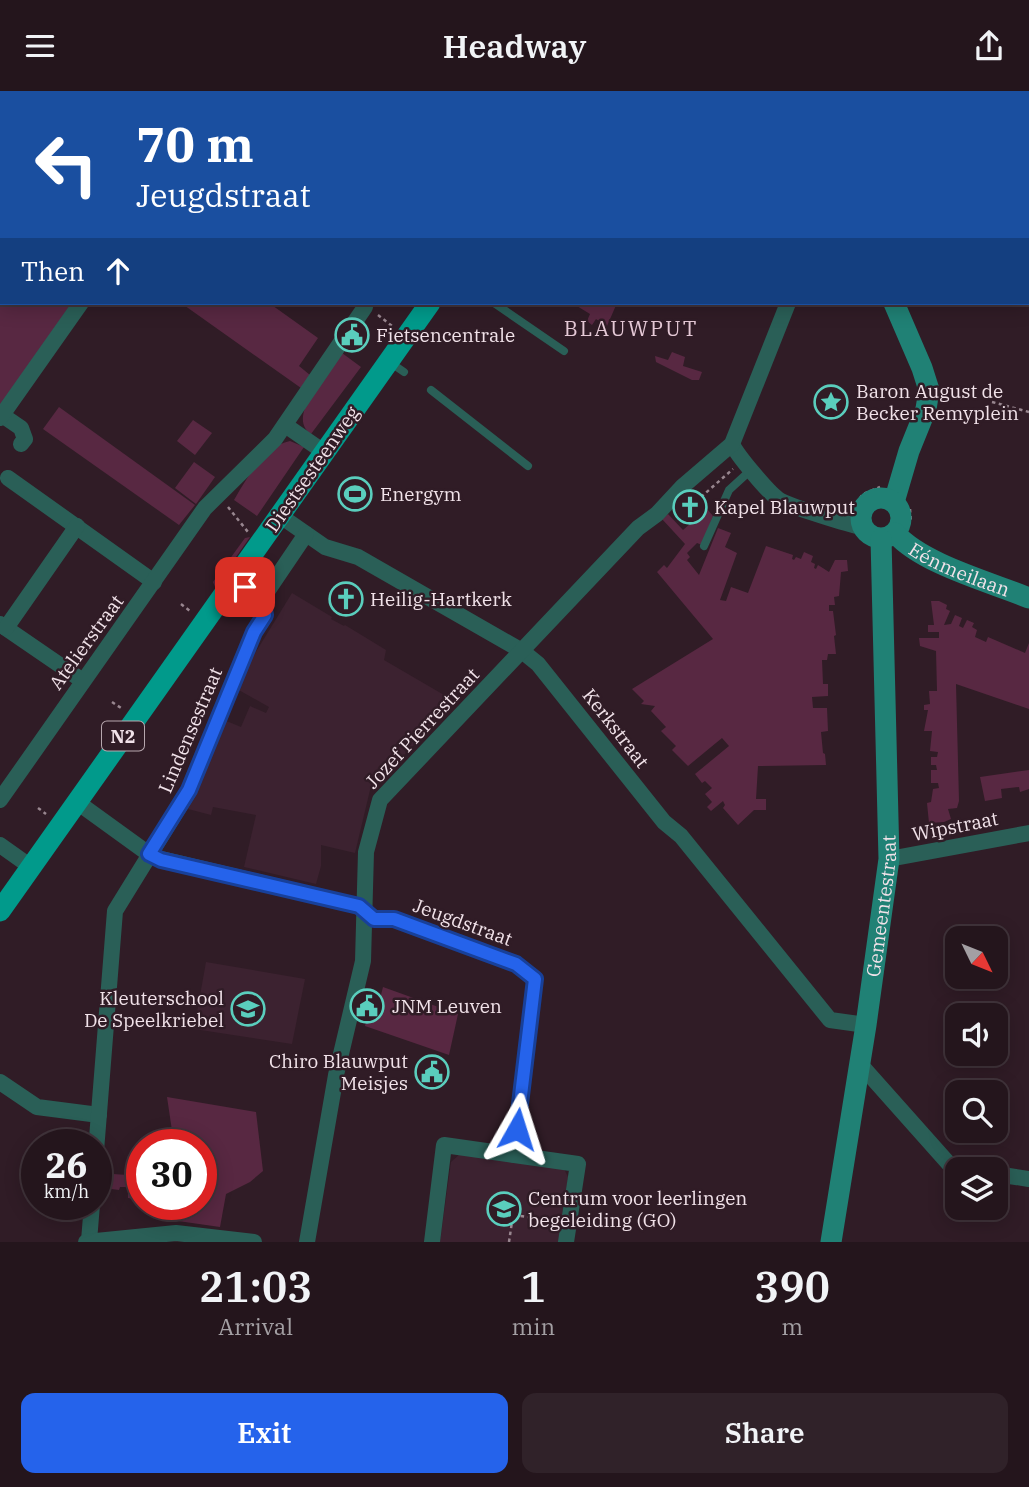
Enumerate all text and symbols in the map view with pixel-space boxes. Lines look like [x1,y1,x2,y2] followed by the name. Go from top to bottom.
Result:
[443,25,586,67] text: Headway
[21,27,59,65] icon: menu
[970,27,1008,65] icon: share
[136,112,254,175] text: 70 m
[21,119,112,210] icon: left
[136,174,311,216] text: Jeugdstraat
[99,252,137,290] icon: ahead
[21,254,85,288] text: Then
[564,314,698,342] district label: BLAUWPUT
[333,316,371,354] public building icon: Fietsencentrale
[376,323,515,347] place label: Fietsencentrale
[856,379,1019,425] place label: Baron August de Becker Remyplein
[812,383,850,421] place icon: Baron August de Becker Remyplein
[260,401,365,537] street label: Diestsesteenweg
[336,475,374,513] sports icon: Energym
[380,482,462,506] place label: Energym
[671,488,709,526] church icon: Kapel Blauwput
[714,495,855,519] place label: Kapel Blauwput
[904,537,1013,602] street label: Eénmeilaan
[215,557,275,617] pin
[226,568,264,606] icon: arrive
[327,580,365,618] church icon: Heilig-Hartkerk
[370,587,512,611] place label: Heilig-Hartkerk
[44,590,129,694] street label: Atelierstraat
[153,663,227,796] street label: Lindensestraat
[360,663,484,793] street label: Jozef Pierrestraat
[578,684,655,773] street label: Kerkstraat
[102,721,144,751] road number: N2
[910,806,1000,846] street label: Wipstraat
[861,834,901,978] street label: Gemeentestraat
[410,893,516,951] street label: Jeugdstraat
[945,926,1008,989] north arrow
[945,926,1008,1220] map controls
[84,986,224,1032] place label: Kleuterschool De Speelkriebel
[348,987,386,1025] public building icon: JNM Leuven
[229,990,267,1028] school or university icon: Kleuterschool De Speelkriebel
[392,994,502,1018] place label: JNM Leuven
[945,1003,1008,1066] button: sound
[269,1049,408,1095] place label: Chiro Blauwput Meisjes
[413,1053,451,1091] public building icon: Chiro Blauwput Meisjes
[945,1080,1008,1143] button: search
[480,1092,554,1166] position arrow
[126,1129,217,1220] speed limit sign: 30
[45,1142,88,1188] text: 26
[945,1157,1008,1220] button: layers
[44,1180,89,1203] text: km/h
[528,1186,748,1232] place label: Centrum voor leerlingen begeleiding (GO)
[485,1190,523,1228] school or university icon: Centrum voor leerlingen begeleiding (GO)
[199,1259,312,1314] text: 21:03
[521,1259,546,1314] text: 1
[754,1259,830,1314] text: 390
[218,1311,293,1341] text: Arrival
[511,1311,555,1341] text: min
[781,1311,803,1341] text: m
[21,1393,508,1473] button: Exit
[522,1393,1008,1473] button: Share

